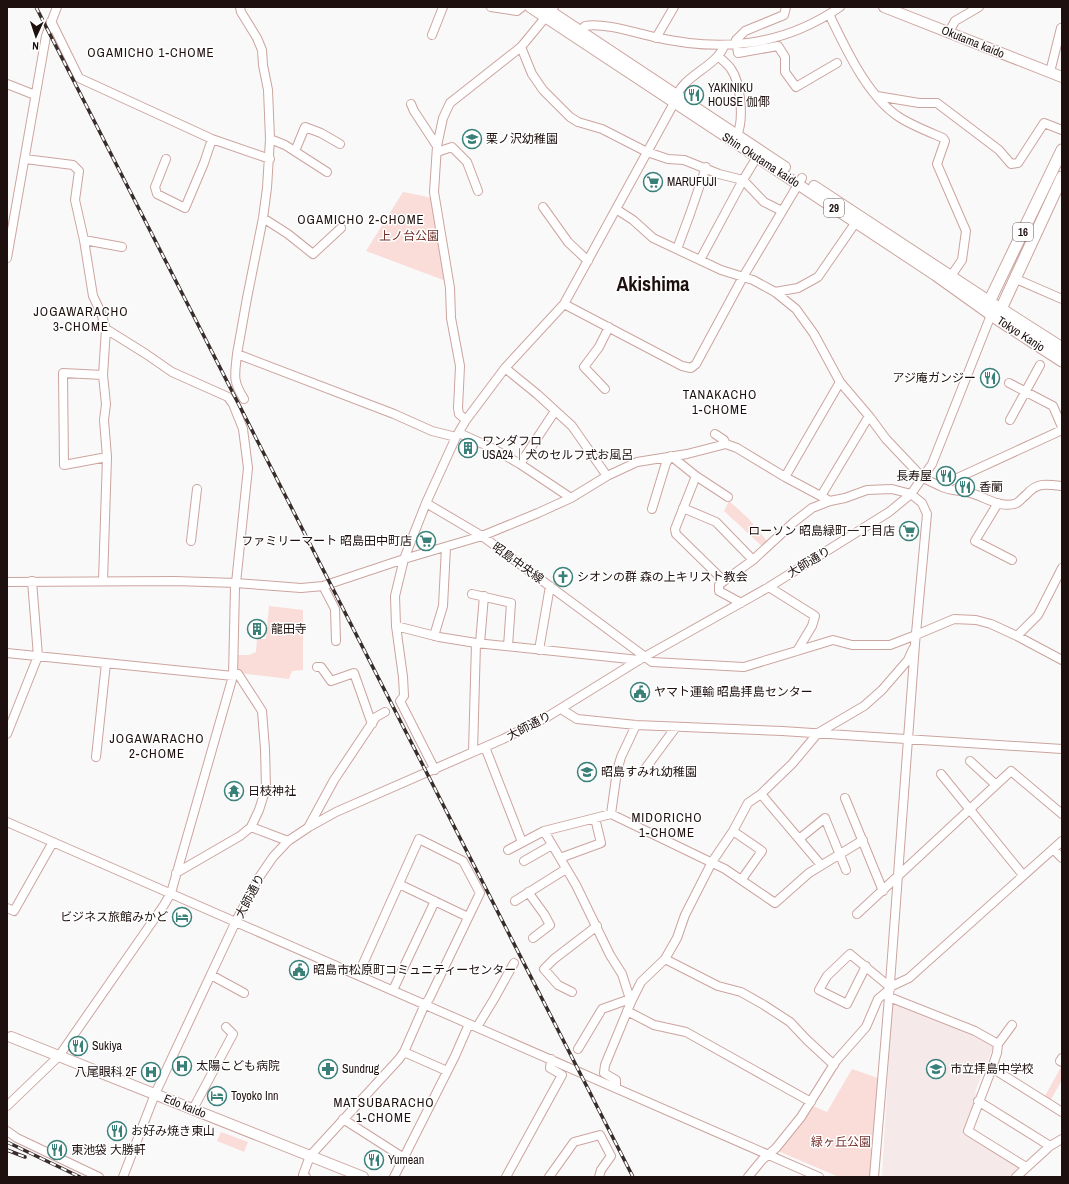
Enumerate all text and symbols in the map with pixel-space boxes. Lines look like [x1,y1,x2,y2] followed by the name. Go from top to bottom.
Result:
[16,16,56,56] north arrow
[939,22,1007,62] street label: Okutama kaido
[32,39,39,53] text: N
[87,44,215,61] district label: OGAMICHO 1-CHOME
[708,80,770,110] place label: YAKINIKU HOUSE 伽倻
[683,84,705,106] restaurant icon: YAKINIKU HOUSE 伽倻
[461,128,483,150] school or university icon: 栗ノ沢幼稚園
[719,129,803,191] street label: Shin Okutama kaido
[486,131,558,147] place label: 栗ノ沢幼稚園
[642,171,664,193] supermarket icon: MARUFUJI
[667,174,717,190] place label: MARUFUJI
[824,199,844,217] road number: 29
[297,211,425,228] district label: OGAMICHO 2-CHOME
[1013,223,1033,241] road number: 16
[379,228,439,244] park label: 上ノ台公園
[617,270,689,297] district label: Akishima
[34,303,128,335] district label: JOGAWARACHO 3-CHOME
[994,313,1048,355] street label: Tokyo Kanjo
[979,367,1001,389] restaurant icon: アジ庵ガンジー
[892,370,976,386] place label: アジ庵ガンジー
[683,386,757,418] district label: TANAKACHO 1-CHOME
[482,433,633,463] place label: ワンダフロ USA24｜犬のセルフ式お風呂
[457,437,479,459] building icon: ワンダフロ USA24｜犬のセルフ式お風呂
[935,465,957,487] restaurant icon: 長寿屋
[896,468,932,484] place label: 長寿屋
[954,476,976,498] restaurant icon: 香蘭
[979,479,1003,495] place label: 香蘭
[898,520,920,542] supermarket icon: ローソン 昭島緑町一丁目店
[748,523,895,539] place label: ローソン 昭島緑町一丁目店
[415,530,437,552] supermarket icon: ファミリーマート 昭島田中町店
[241,533,412,549] place label: ファミリーマート 昭島田中町店
[489,539,547,587] street label: 昭島中央線
[784,543,834,581] street label: 大師通り
[552,566,574,588] church icon: シオンの群 森の上キリスト教会
[577,569,748,585] place label: シオンの群 森の上キリスト教会
[246,618,268,640] building icon: 龍田寺
[271,621,307,637] place label: 龍田寺
[629,681,651,703] public building icon: ヤマト運輸 昭島拝島センター
[654,684,813,700] place label: ヤマト運輸 昭島拝島センター
[504,708,554,744] street label: 大師通り
[110,730,204,762] district label: JOGAWARACHO 2-CHOME
[576,761,598,783] school or university icon: 昭島すみれ幼稚園
[601,764,697,780] place label: 昭島すみれ幼稚園
[223,780,245,802] temple icon: 日枝神社
[248,783,296,799] place label: 日枝神社
[631,809,703,841] district label: MIDORICHO 1-CHOME
[232,871,268,921] street label: 大師通り
[171,906,193,928] hotel icon: ビジネス旅館みかど
[60,909,168,925] place label: ビジネス旅館みかど
[288,959,310,981] public building icon: 昭島市松原町コミュニティーセンター
[313,962,516,978] place label: 昭島市松原町コミュニティーセンター
[67,1035,89,1057] restaurant icon: Sukiya
[92,1038,123,1054] place label: Sukiya
[171,1055,193,1077] hospital icon: 太陽こども病院
[196,1058,280,1074] place label: 太陽こども病院
[317,1058,339,1080] pharmacy icon: Sundrug
[925,1058,947,1080] school or university icon: 市立拝島中学校
[140,1061,162,1083] hospital icon: 八尾眼科 2F
[342,1061,380,1077] place label: Sundrug
[950,1061,1034,1077] place label: 市立拝島中学校
[75,1064,137,1080] place label: 八尾眼科 2F
[206,1085,228,1107] hotel icon: Toyoko Inn
[231,1088,279,1104] place label: Toyoko Inn
[161,1090,209,1122] street label: Edo kaido
[333,1094,435,1126] district label: MATSUBARACHO 1-CHOME
[106,1120,128,1142] restaurant icon: お好み焼き東山
[131,1123,215,1139] place label: お好み焼き東山
[811,1134,871,1150] park label: 緑ヶ丘公園
[46,1139,68,1161] restaurant icon: 東池袋 大勝軒
[71,1142,146,1158] place label: 東池袋 大勝軒
[363,1149,385,1171] restaurant icon: Yumean
[388,1152,424,1168] place label: Yumean

